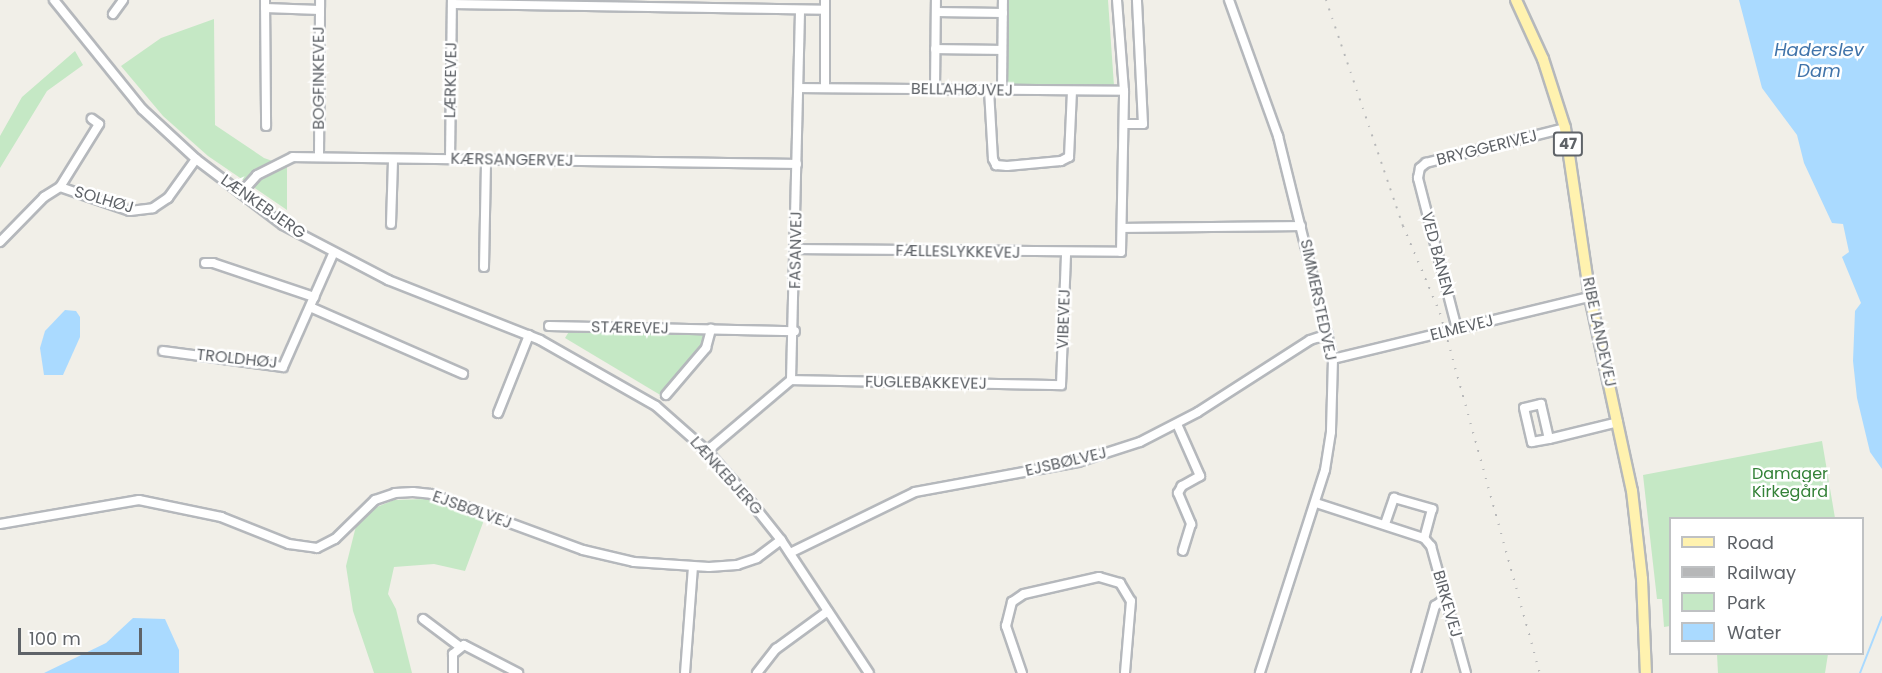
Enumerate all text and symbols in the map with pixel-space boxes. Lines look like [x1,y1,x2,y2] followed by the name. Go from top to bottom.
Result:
[309,26,329,130] street label: BOGFINKEVEJ
[1774,40,1864,82] water label: Haderslev Dam
[441,42,461,118] street label: LÆRKEVEJ
[911,80,1013,100] street label: BELLAHØJVEJ
[1435,126,1539,170] street label: BRYGGERIVEJ
[1552,132,1584,156] road number: 47
[450,149,574,171] street label: KÆRSANGERVEJ
[217,171,309,243] street label: LÆNKEBJERG
[72,182,136,218] street label: SOLHØJ
[1417,210,1457,298] street label: VED BANEN
[786,211,806,289] street label: FASANVEJ
[1296,237,1340,363] street label: SIMMERSTEDVEJ
[895,241,1021,263] street label: FÆLLESLYKKEVEJ
[1578,275,1620,389] street label: RIBE LANDEVEJ
[1053,289,1075,349] street label: VIBEVEJ
[1428,311,1496,345] street label: ELMEVEJ
[591,318,669,338] street label: STÆREVEJ
[196,345,278,373] street label: TROLDHØJ
[865,372,987,394] street label: FUGLEBAKKEVEJ
[686,433,766,519] street label: LÆNKEBJERG
[1023,443,1109,481] street label: EJSBØLVEJ
[1752,464,1828,502] park label: Damager Kirkegård
[430,487,514,533] street label: EJSBØLVEJ
[1669,517,1864,655] legend
[1727,530,1774,555] text: Road
[1727,560,1796,585] text: Railway
[1428,568,1466,640] street label: BIRKEVEJ
[1727,590,1766,615] text: Park
[21,616,146,654] scale bar
[1727,620,1781,645] text: Water
[29,626,81,651] text: 100 m

